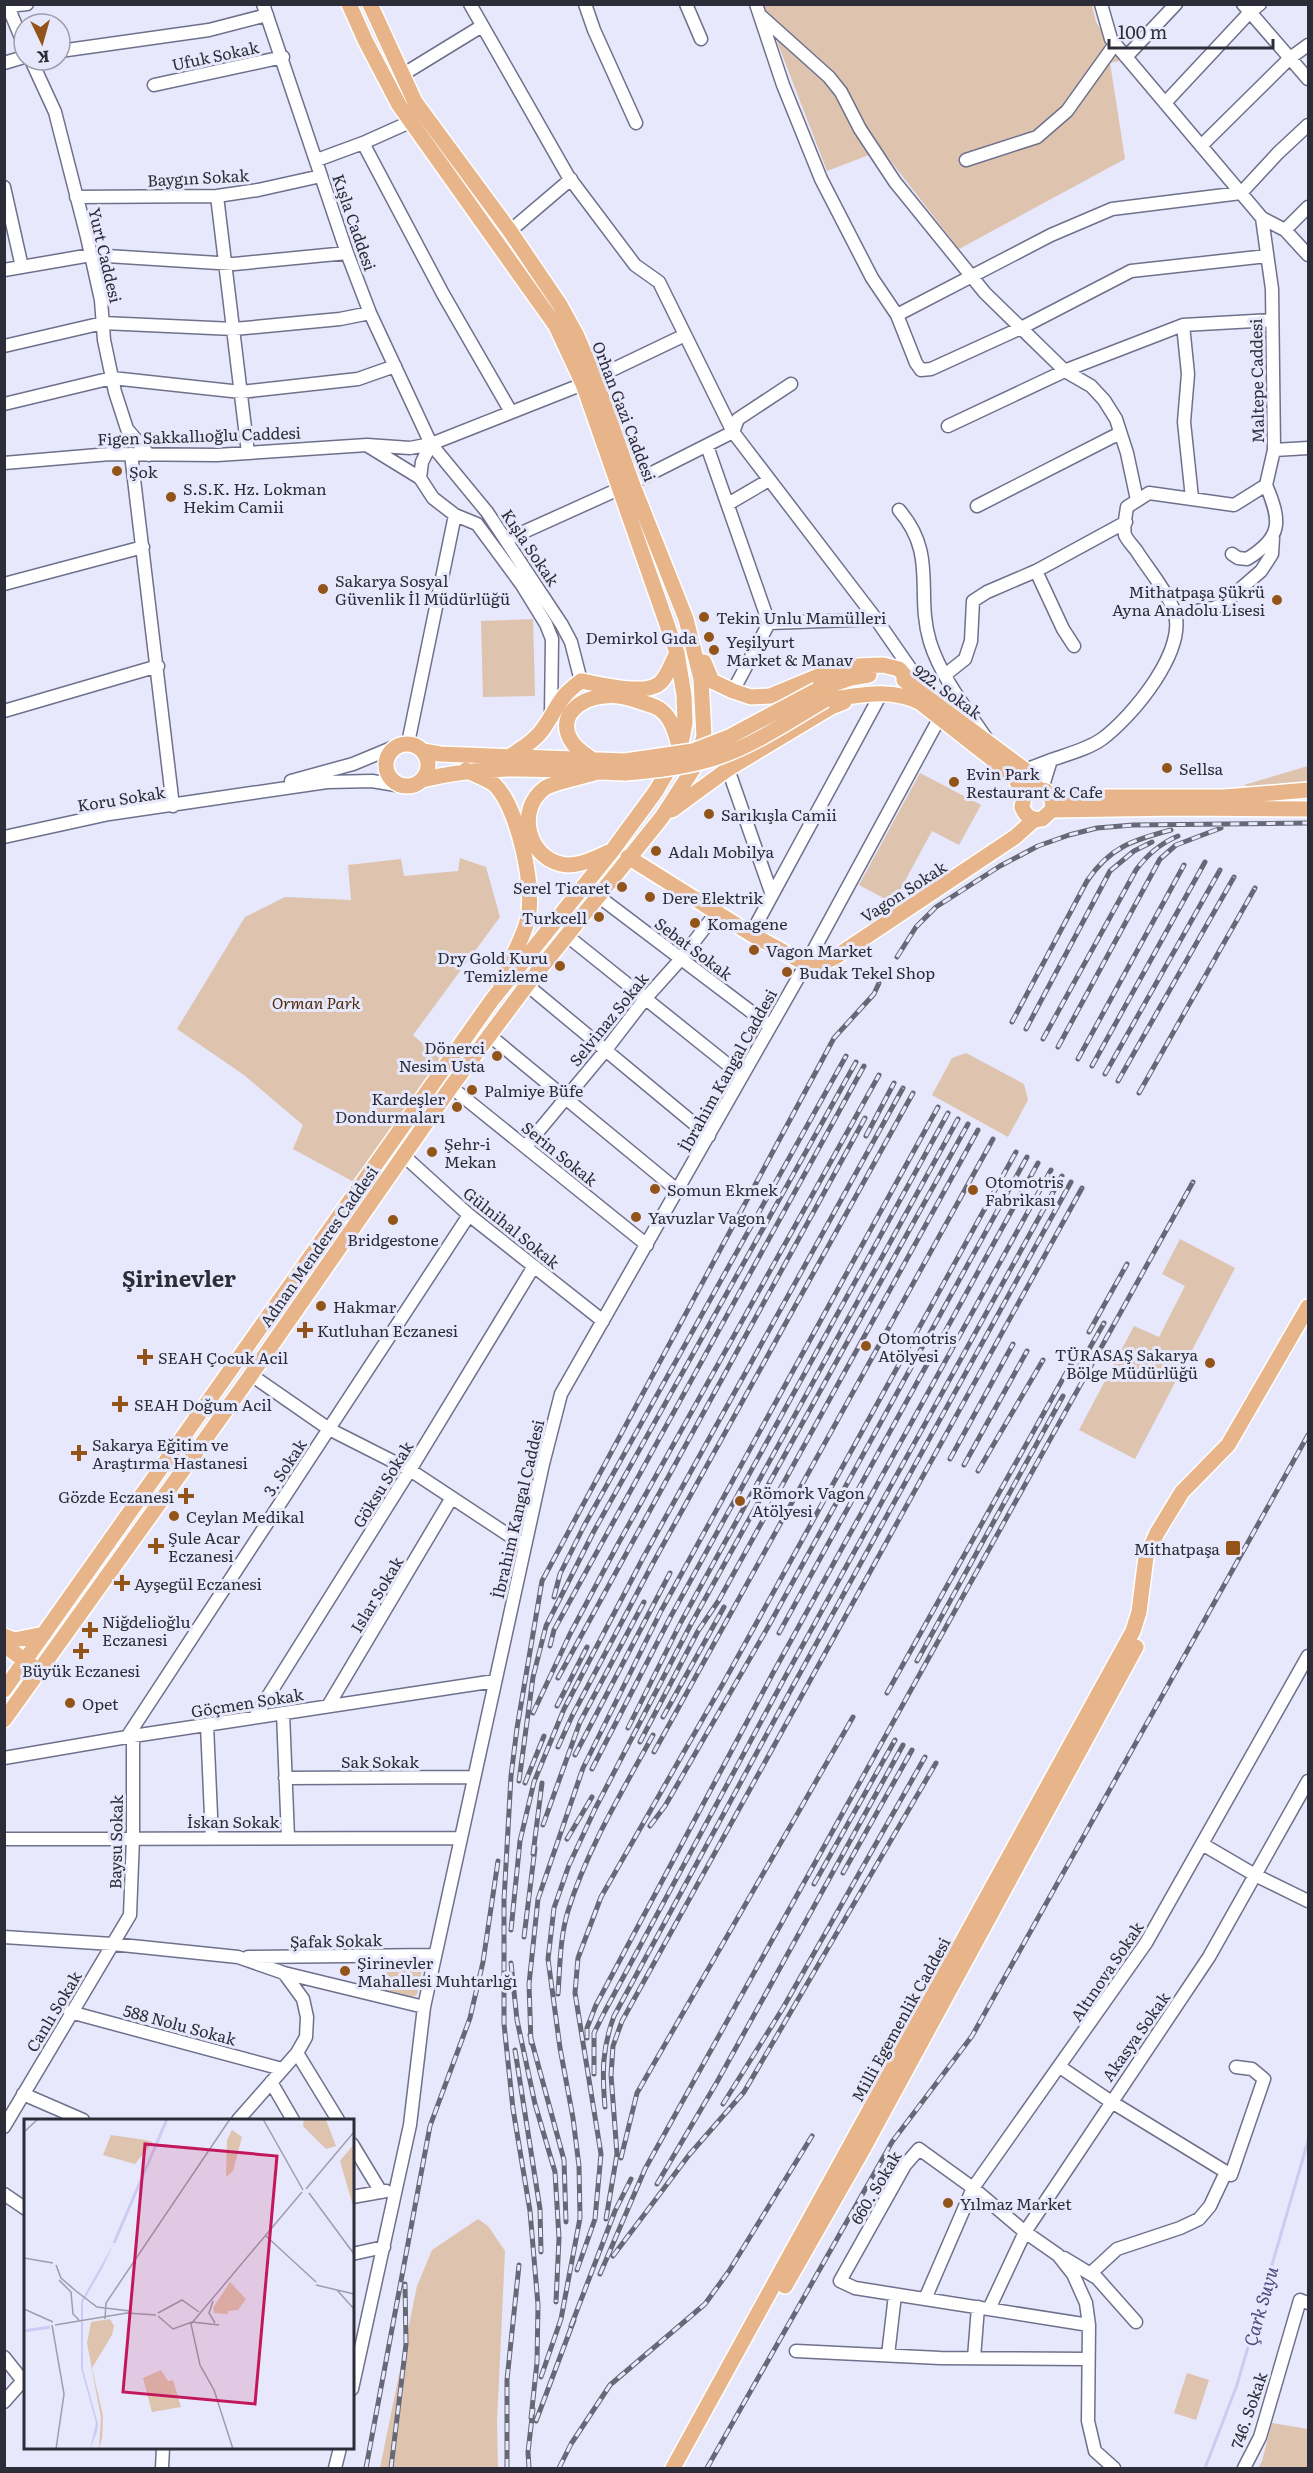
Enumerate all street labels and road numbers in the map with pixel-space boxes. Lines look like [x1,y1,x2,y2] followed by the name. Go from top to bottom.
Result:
[169,34,261,76] street label: Ufuk Sokak
[146,162,250,192] street label: Baygın Sokak
[327,170,383,274] street label: Kışla Caddesi
[83,205,129,305] street label: Yurt Caddesi
[1243,318,1269,444] street label: Maltepe Caddesi
[587,337,663,485] street label: Orhan Gazi Caddesi
[97,419,301,451] street label: Figen Sakkallıoğlu Caddesi
[496,504,566,591] street label: Kışla Sokak
[909,658,987,724] street label: 922. Sokak
[75,779,167,817] street label: Koru Sokak
[855,854,951,928] street label: Vagon Sokak
[650,911,738,985] street label: Sebat Sokak
[563,967,653,1071] street label: Selvinaz Sokak
[672,984,782,1156] street label: İbrahim Kangal Caddesi
[517,1115,603,1191] street label: Serin Sokak
[253,1161,383,1331] street label: Adnan Menderes Caddesi
[459,1181,566,1274] street label: Gülnihal Sokak
[485,1417,549,1601] street label: İbrahim Kangal Caddesi
[256,1433,312,1500] street label: 3. Sokak
[346,1436,418,1532] street label: Göksu Sokak
[344,1551,408,1637] street label: Islar Sokak
[189,1681,305,1723] street label: Göçmen Sokak
[341,1749,419,1773] street label: Sak Sokak
[102,1794,128,1889] street label: Baysu Sokak
[187,1809,280,1833] street label: İskan Sokak
[1064,1916,1149,2026] street label: Altınova Sokak
[290,1927,383,1953] street label: Şafak Sokak
[845,1932,955,2106] street label: Milli Egemenlik Caddesi
[19,1966,87,2056] street label: Canlı Sokak
[1095,1986,1175,2086] street label: Akasya Sokak
[121,1997,239,2051] street label: 588 Nolu Sokak
[844,2146,906,2228] street label: 660. Sokak
[1224,2368,1272,2452] street label: 746. Sokak

